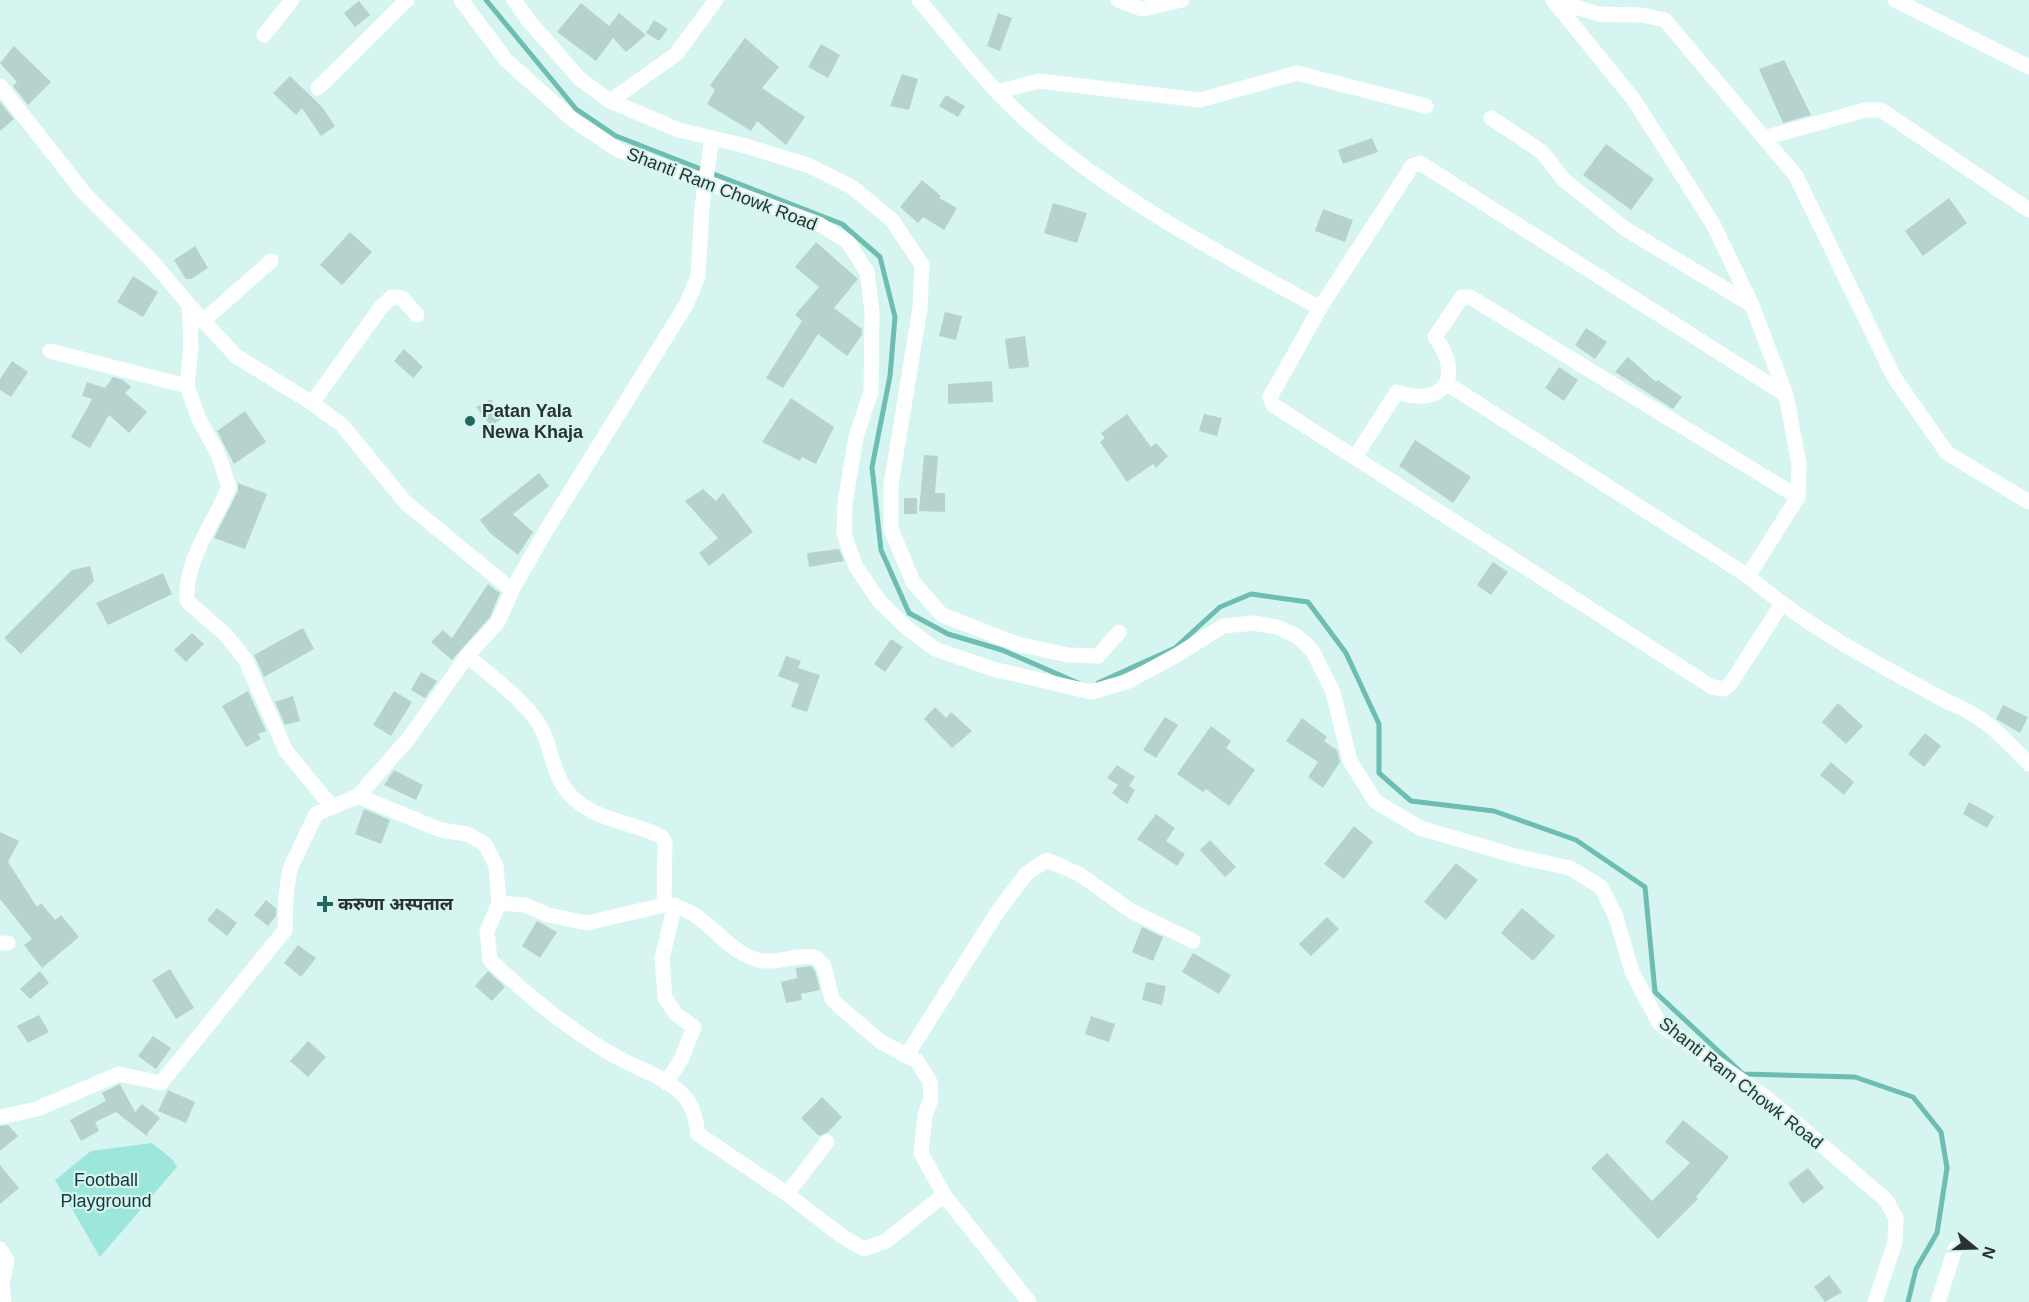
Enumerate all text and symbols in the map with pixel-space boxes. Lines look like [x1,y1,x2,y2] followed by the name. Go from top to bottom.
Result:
[624,143,820,235] street label: Shanti Ram Chowk Road
[482,401,584,442] place label: Patan Yala Newa Khaja
[463,414,477,428] marker: Patan Yala Newa Khaja
[338,894,454,914] place label: करुणा अस्पताल
[316,895,334,913] marker: करुणा अस्पताल
[1655,1013,1827,1153] street label: Shanti Ram Chowk Road
[60,1170,152,1211] park label: Football Playground
[1945,1218,2005,1278] north arrow
[1979,1244,1999,1261] text: N

